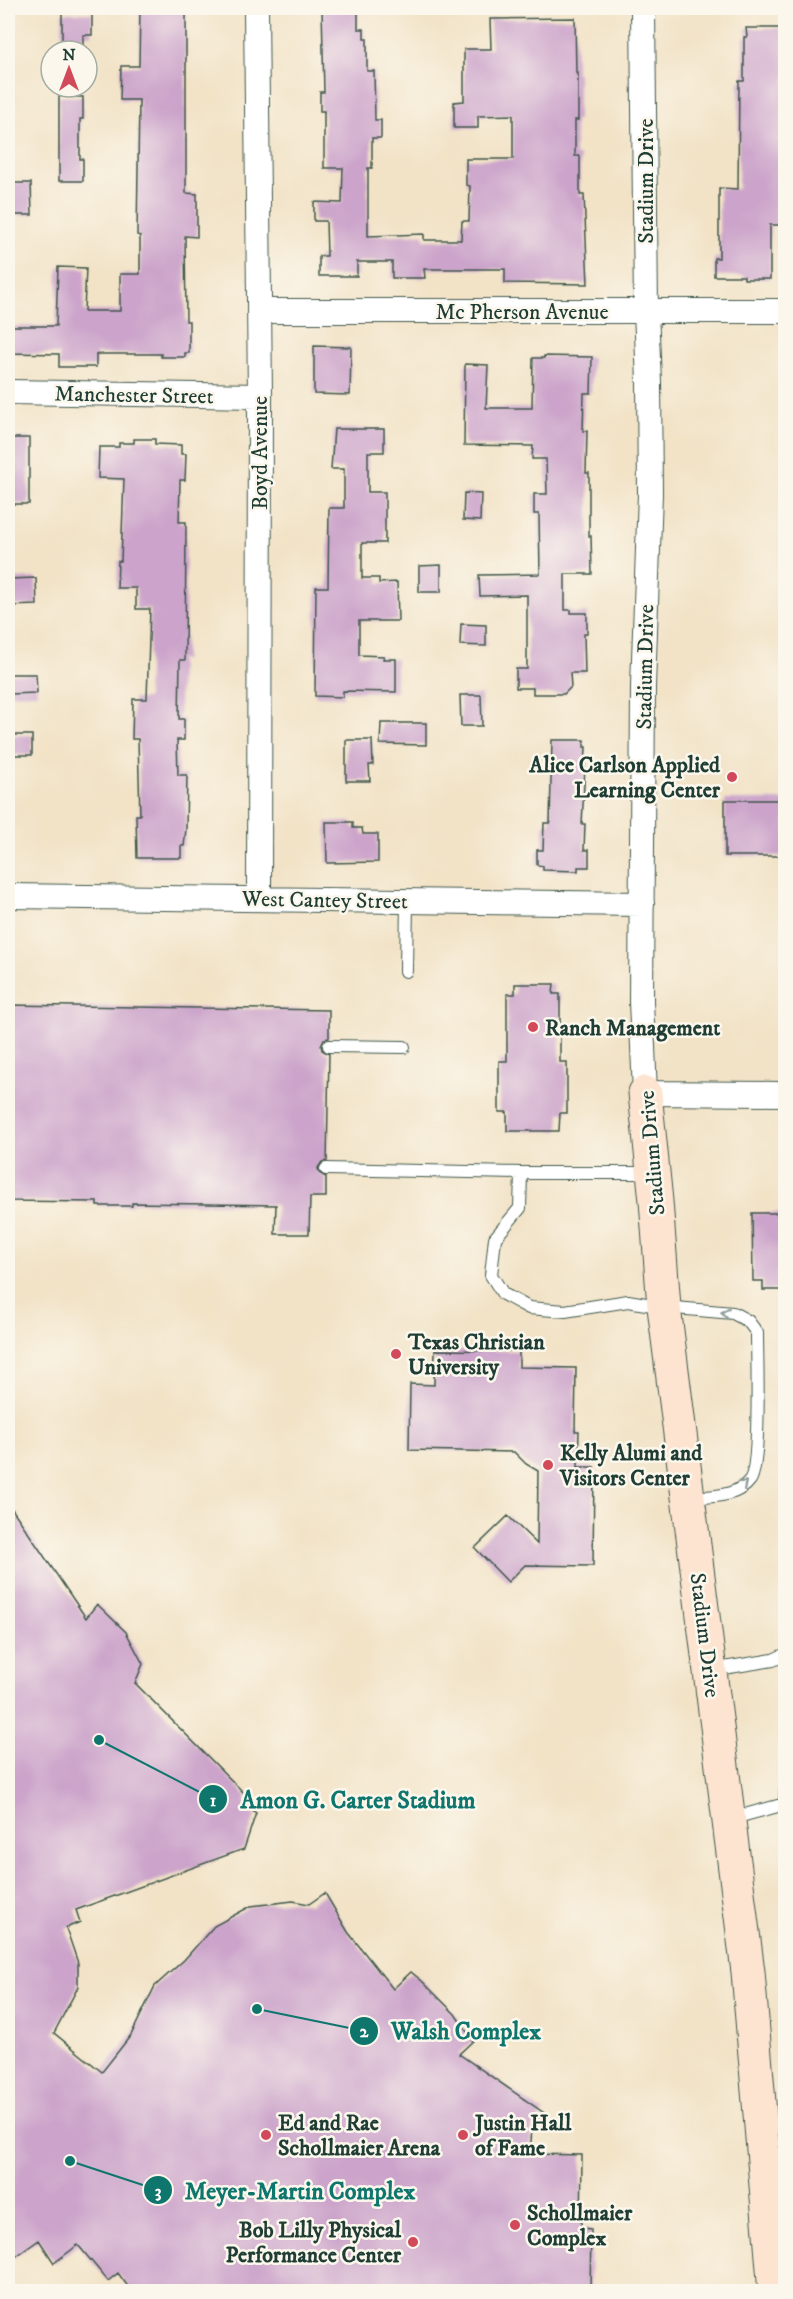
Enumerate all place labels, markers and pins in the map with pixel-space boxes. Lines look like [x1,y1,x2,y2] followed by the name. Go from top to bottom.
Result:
[528,752,721,804] place label: Alice Carlson Applied Learning Center
[725,770,739,784] marker: Alice Carlson Applied Learning Center
[545,1015,720,1042] place label: Ranch Management
[526,1020,540,1034] marker: Ranch Management
[407,1329,545,1381] place label: Texas Christian University
[389,1347,403,1361] marker: Texas Christian University
[559,1440,703,1492] place label: Kelly Alumi and Visitors Center
[541,1458,555,1472] marker: Kelly Alumi and Visitors Center
[198,1778,487,1820] callout: Amon G. Carter Stadium
[349,2010,553,2052] callout: Walsh Complex
[278,2110,441,2162] place label: Ed and Rae Schollmaier Arena
[472,2110,572,2162] place label: Justin Hall of Fame
[259,2128,273,2142] marker: Ed and Rae Schollmaier Arena
[456,2128,470,2142] marker: Justin Hall of Fame
[143,2169,427,2211] callout: Meyer-Martin Complex
[527,2200,633,2252] place label: Schollmaier Complex
[225,2217,402,2269] place label: Bob Lilly Physical Performance Center
[508,2218,522,2232] marker: Schollmaier Complex
[406,2235,420,2249] marker: Bob Lilly Physical Performance Center

